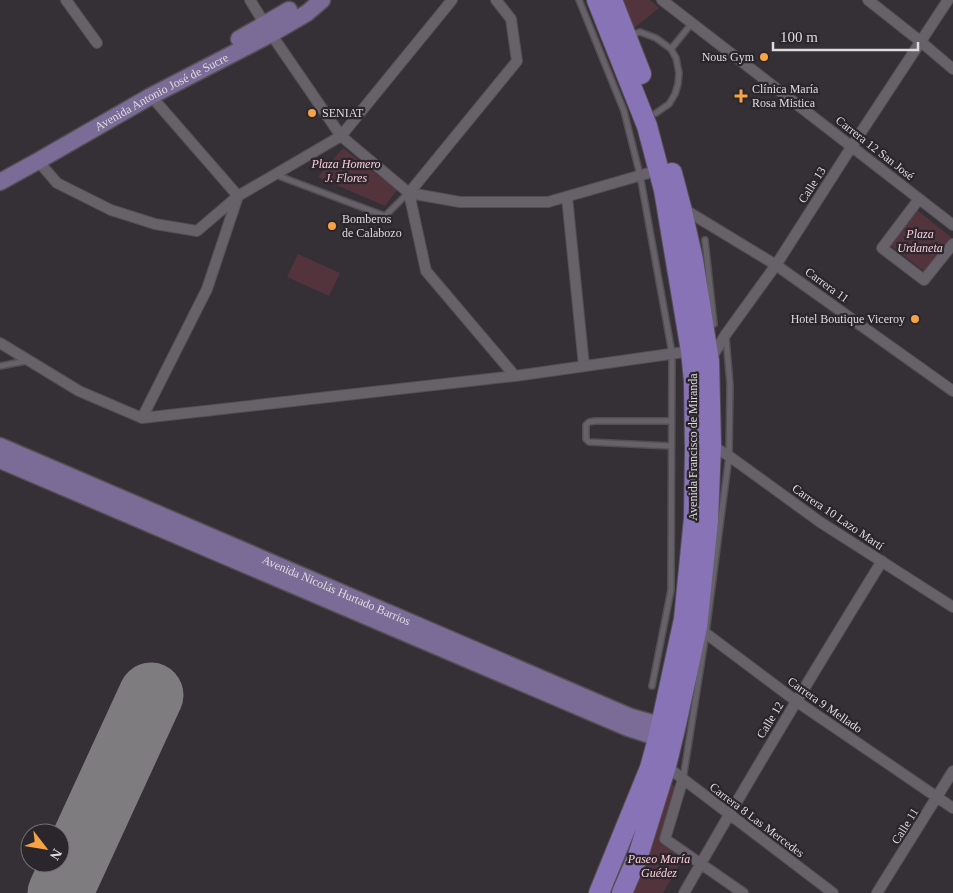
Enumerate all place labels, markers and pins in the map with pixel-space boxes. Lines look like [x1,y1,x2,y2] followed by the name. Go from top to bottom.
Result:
[702,50,755,64] place label: Nous Gym
[758,51,770,63] marker: Nous Gym
[752,82,819,110] place label: Clínica María Rosa Mistica
[734,89,748,103] marker: Clínica María Rosa Mistica
[322,106,364,120] place label: SENIAT
[306,107,318,119] marker: SENIAT
[342,212,402,240] place label: Bomberos de Calabozo
[326,220,338,232] marker: Bomberos de Calabozo
[791,312,905,326] place label: Hotel Boutique Viceroy
[909,313,921,325] marker: Hotel Boutique Viceroy

